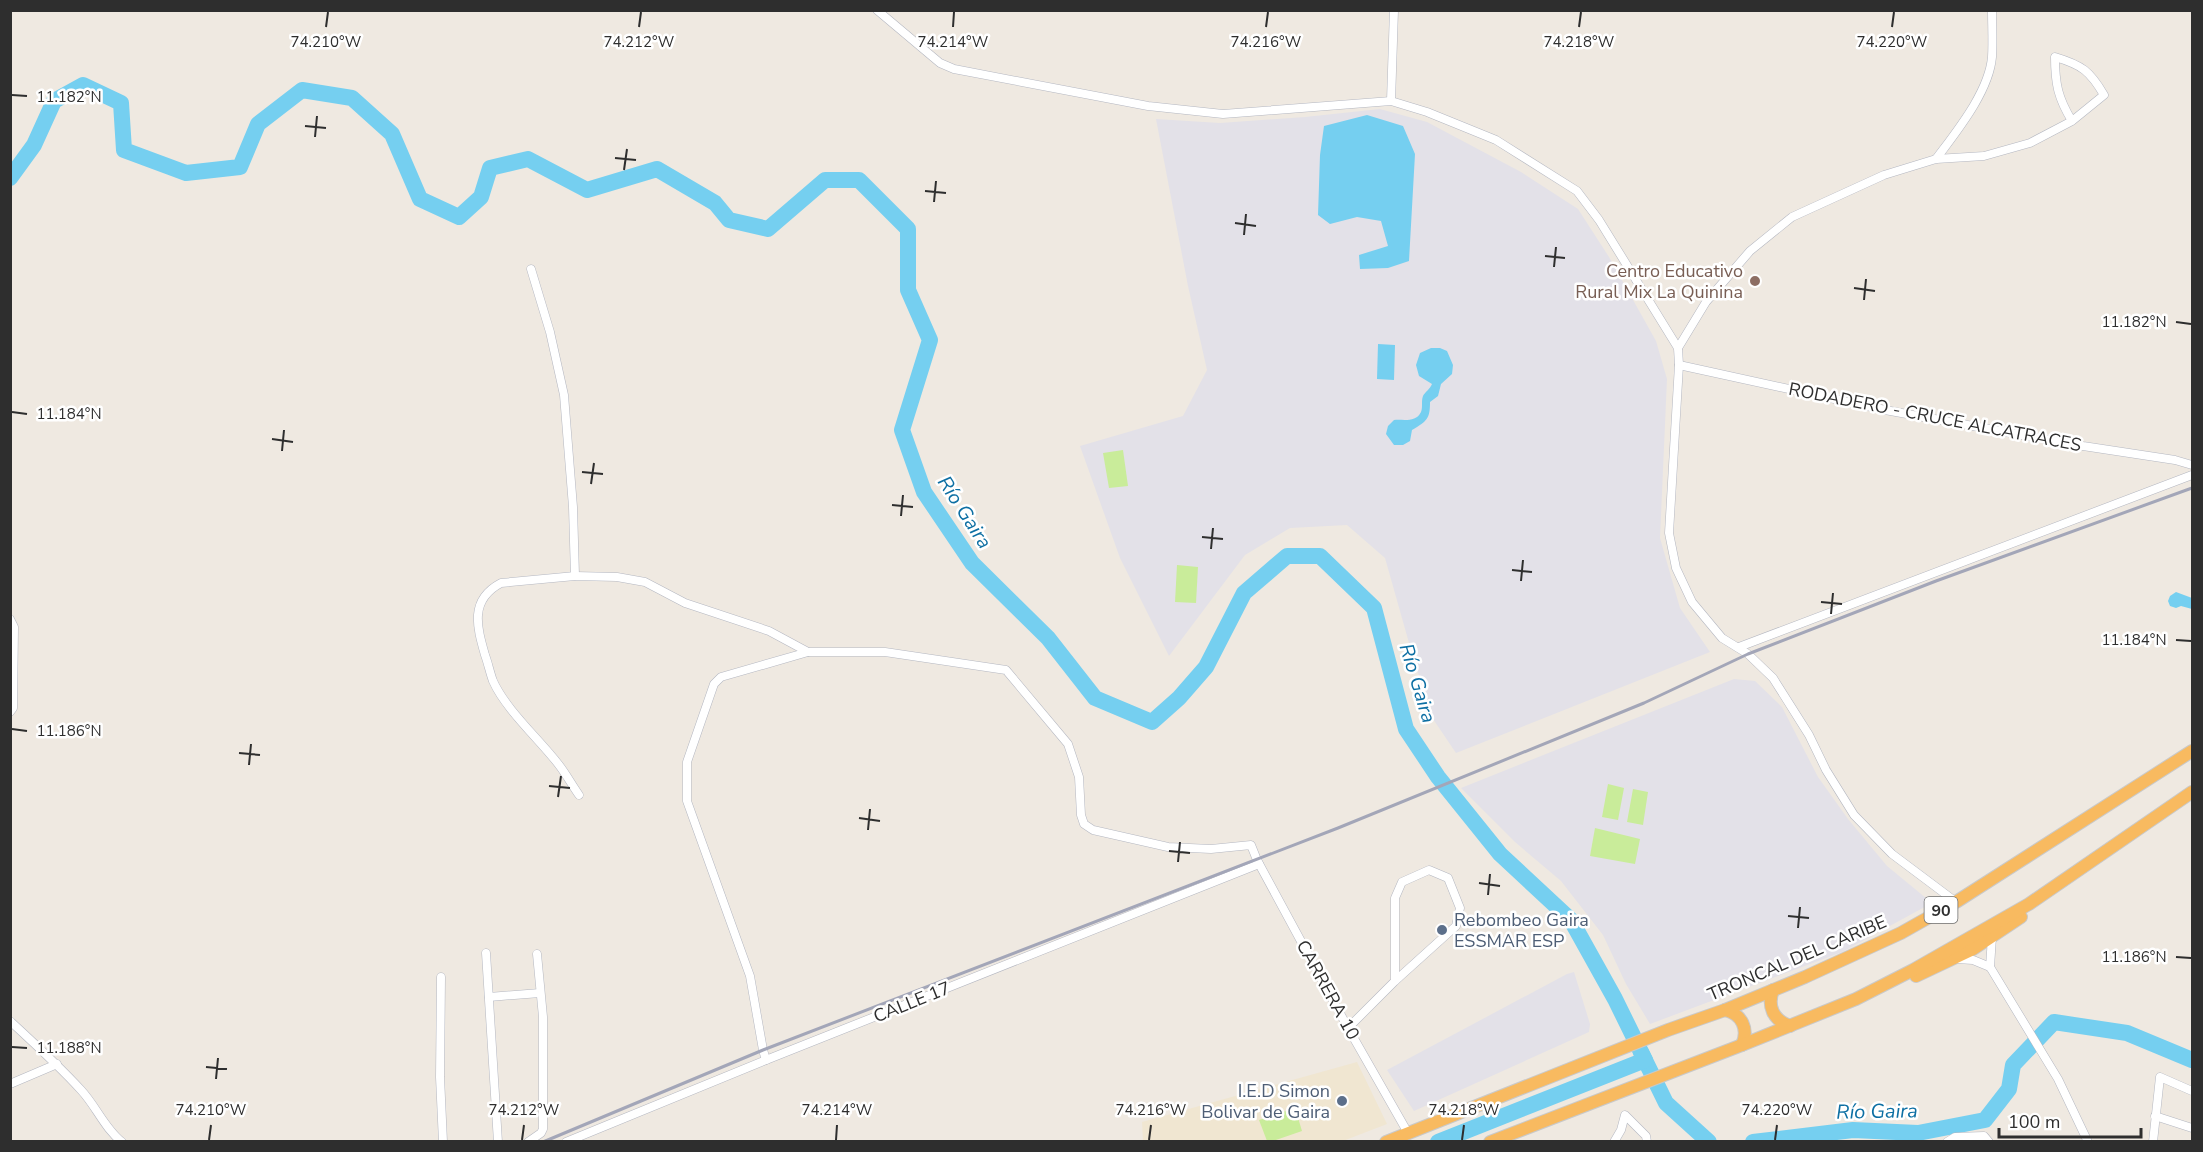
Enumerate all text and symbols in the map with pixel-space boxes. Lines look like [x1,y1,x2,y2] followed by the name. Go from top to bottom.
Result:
[291,32,362,52] text: 74.210°W
[604,32,675,52] text: 74.212°W
[918,32,989,52] text: 74.214°W
[1231,32,1302,52] text: 74.216°W
[1544,32,1615,52] text: 74.218°W
[1857,32,1928,52] text: 74.220°W
[36,87,102,107] text: 11.182°N
[1575,259,1743,304] place label: Centro Educativo Rural Mix La Quinina
[1748,274,1762,288] marker: Centro Educativo Rural Mix La Quinina
[2101,312,2167,332] text: 11.182°N
[1787,377,2083,457] street label: RODADERO - CRUCE ALCATRACES
[36,404,102,424] text: 11.184°N
[931,471,998,554] water label: Río Gaira
[2101,630,2167,650] text: 11.184°N
[1393,640,1442,726] water label: Río Gaira
[36,721,102,741] text: 11.186°N
[1924,897,1958,923] road number: 90
[1454,908,1589,953] place label: Rebombeo Gaira ESSMAR ESP
[1704,909,1890,1007] street label: TRONCAL DEL CARIBE
[1435,923,1449,937] marker: Rebombeo Gaira ESSMAR ESP
[1291,936,1365,1044] street label: CARRERA 10
[2101,947,2167,967] text: 11.186°N
[870,976,954,1028] street label: CALLE 17
[36,1038,102,1058] text: 11.188°N
[1201,1079,1330,1124] place label: I.E.D Simon Bolivar de Gaira
[1335,1094,1349,1108] marker: I.E.D Simon Bolivar de Gaira
[1836,1097,1918,1126] water label: Río Gaira
[176,1100,247,1120] text: 74.210°W
[489,1100,560,1120] text: 74.212°W
[802,1100,873,1120] text: 74.214°W
[1116,1100,1187,1120] text: 74.216°W
[1429,1100,1500,1120] text: 74.218°W
[1742,1100,1813,1120] text: 74.220°W
[1999,1101,2142,1139] scale bar
[2008,1110,2060,1134] text: 100 m

